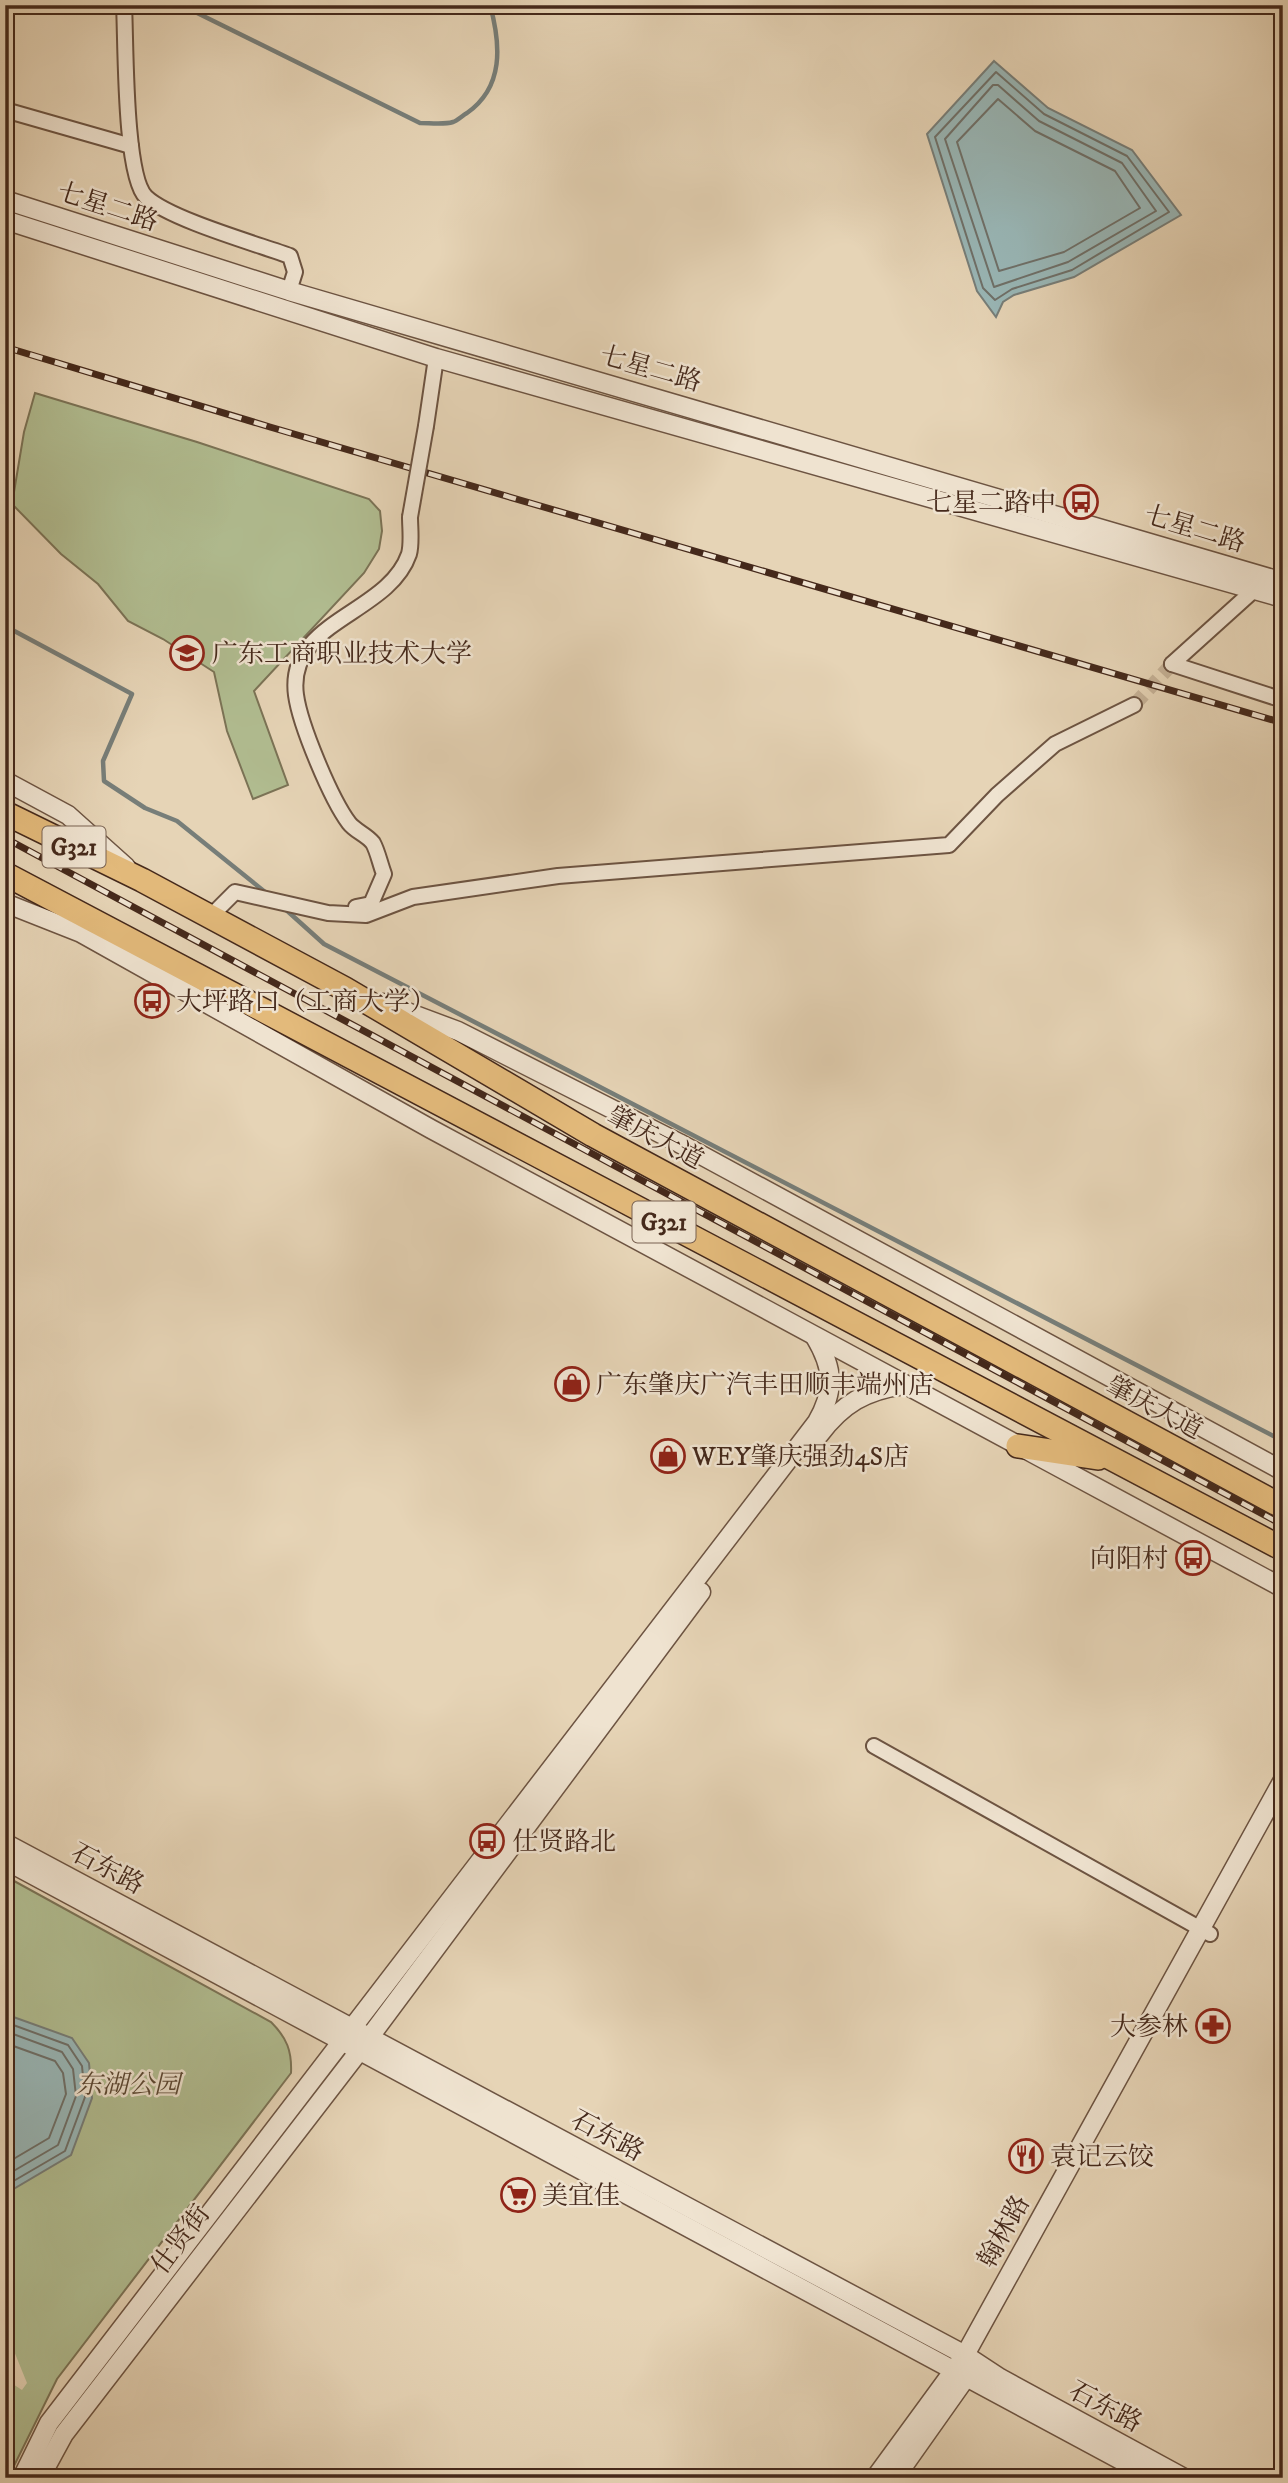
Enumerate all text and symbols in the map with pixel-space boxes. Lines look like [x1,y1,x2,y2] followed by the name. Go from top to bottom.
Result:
[53,176,162,239] street label: 七星二路
[596,339,705,400] street label: 七星二路
[1062,483,1100,521] bus stop icon: 七星二路中
[926,487,1056,520] place label: 七星二路中
[1140,498,1249,560] street label: 七星二路
[168,634,206,672] school or university icon: 广东工商职业技术大学
[212,638,472,671] place label: 广东工商职业技术大学
[42,826,106,868] road number: G321
[133,982,171,1020] bus stop icon: 大坪路口（工商大学）
[176,986,436,1019] place label: 大坪路口（工商大学）
[602,1099,709,1177] street label: 肇庆大道
[632,1202,696,1242] road number: G321
[553,1365,591,1403] shop icon: 广东肇庆广汽丰田顺丰端州店
[596,1369,934,1402] place label: 广东肇庆广汽丰田顺丰端州店
[1101,1369,1208,1447] street label: 肇庆大道
[649,1437,687,1475] shop icon: WEY肇庆强劲4S店
[691,1441,909,1474] place label: WEY肇庆强劲4S店
[1174,1539,1212,1577] bus stop icon: 向阳村
[1090,1543,1168,1576] place label: 向阳村
[468,1822,506,1860] bus stop icon: 仕贤路北
[512,1826,616,1859] place label: 仕贤路北
[65,1836,149,1902] street label: 石东路
[1194,2007,1232,2045] pharmacy icon: 大参林
[1110,2011,1188,2044] place label: 大参林
[76,2069,184,2102] park label: 东湖公园
[565,2103,649,2169] street label: 石东路
[1007,2137,1045,2175] restaurant icon: 袁记云饺
[1050,2141,1154,2174] place label: 袁记云饺
[499,2176,537,2214] supermarket icon: 美宜佳
[542,2180,620,2213] place label: 美宜佳
[971,2190,1038,2274] street label: 翰林路
[145,2199,218,2281] street label: 仕贤街
[1063,2374,1147,2440] street label: 石东路

